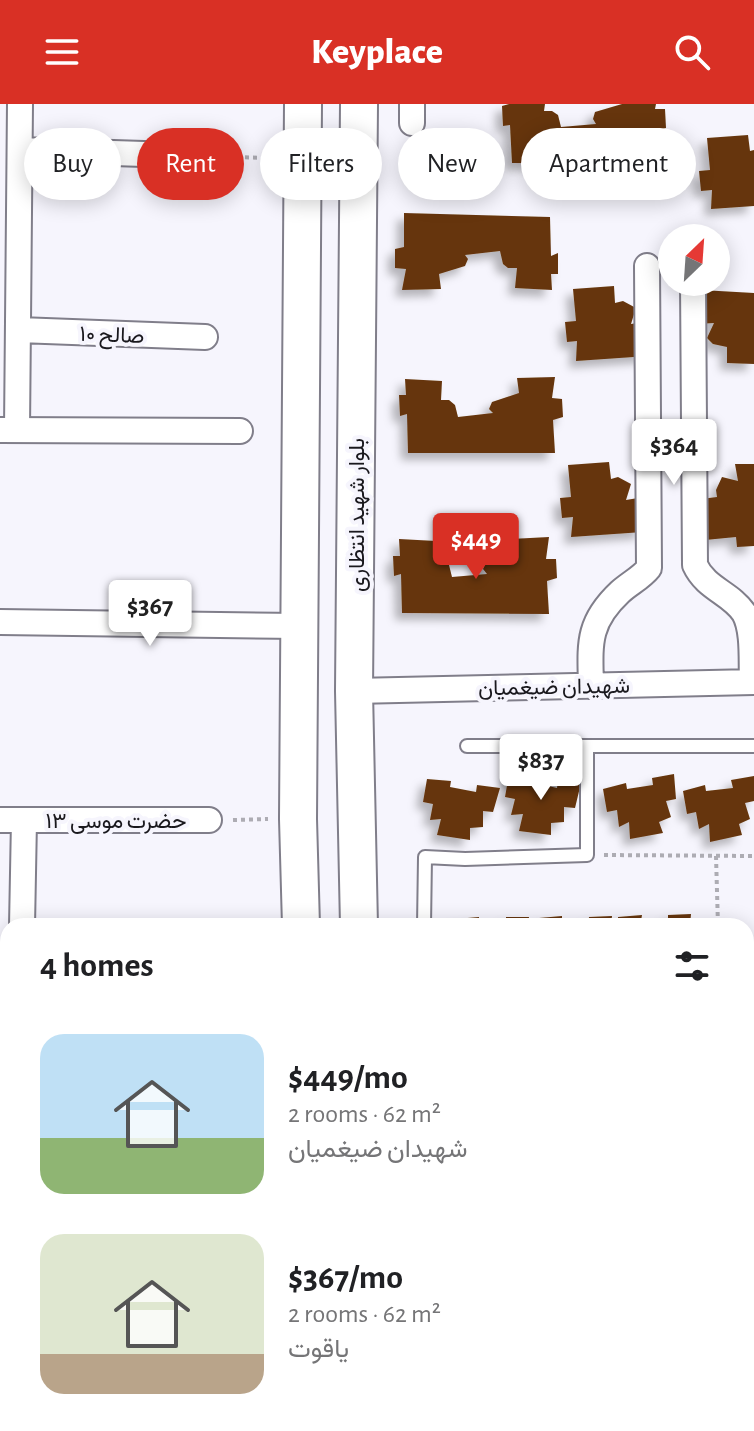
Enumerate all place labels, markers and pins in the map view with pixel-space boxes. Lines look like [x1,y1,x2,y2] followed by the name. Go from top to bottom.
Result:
[627,419,721,487] pin: $364
[429,513,523,581] pin: $449
[103,580,197,648] pin: $367
[494,734,588,802] pin: $837

